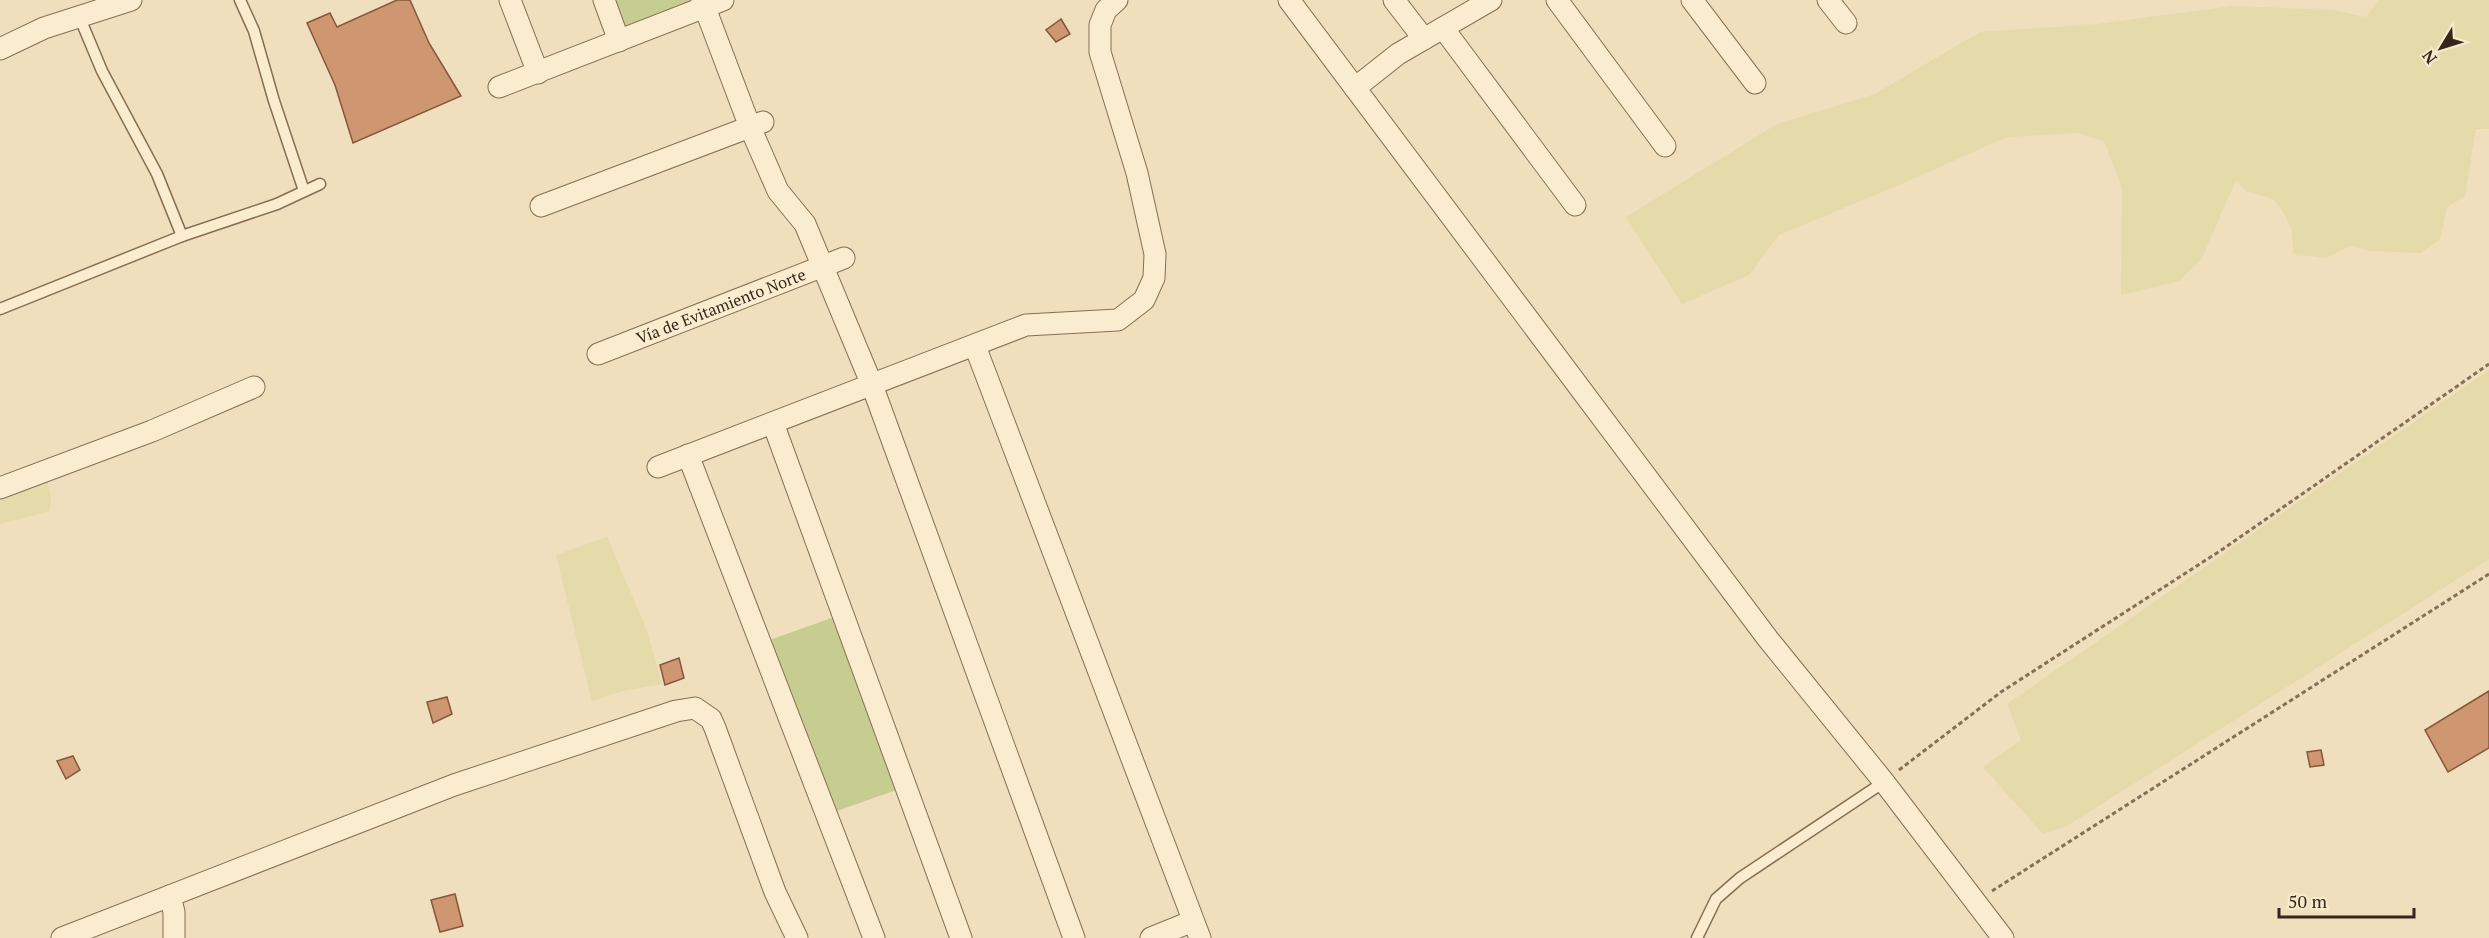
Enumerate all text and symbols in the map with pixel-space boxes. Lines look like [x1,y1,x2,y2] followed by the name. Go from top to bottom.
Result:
[2411,18,2471,78] north arrow
[2417,46,2442,69] text: N
[633,263,809,349] street label: Vía de Evitamiento Norte
[2279,881,2414,919] scale bar
[2288,889,2328,913] text: 50 m

